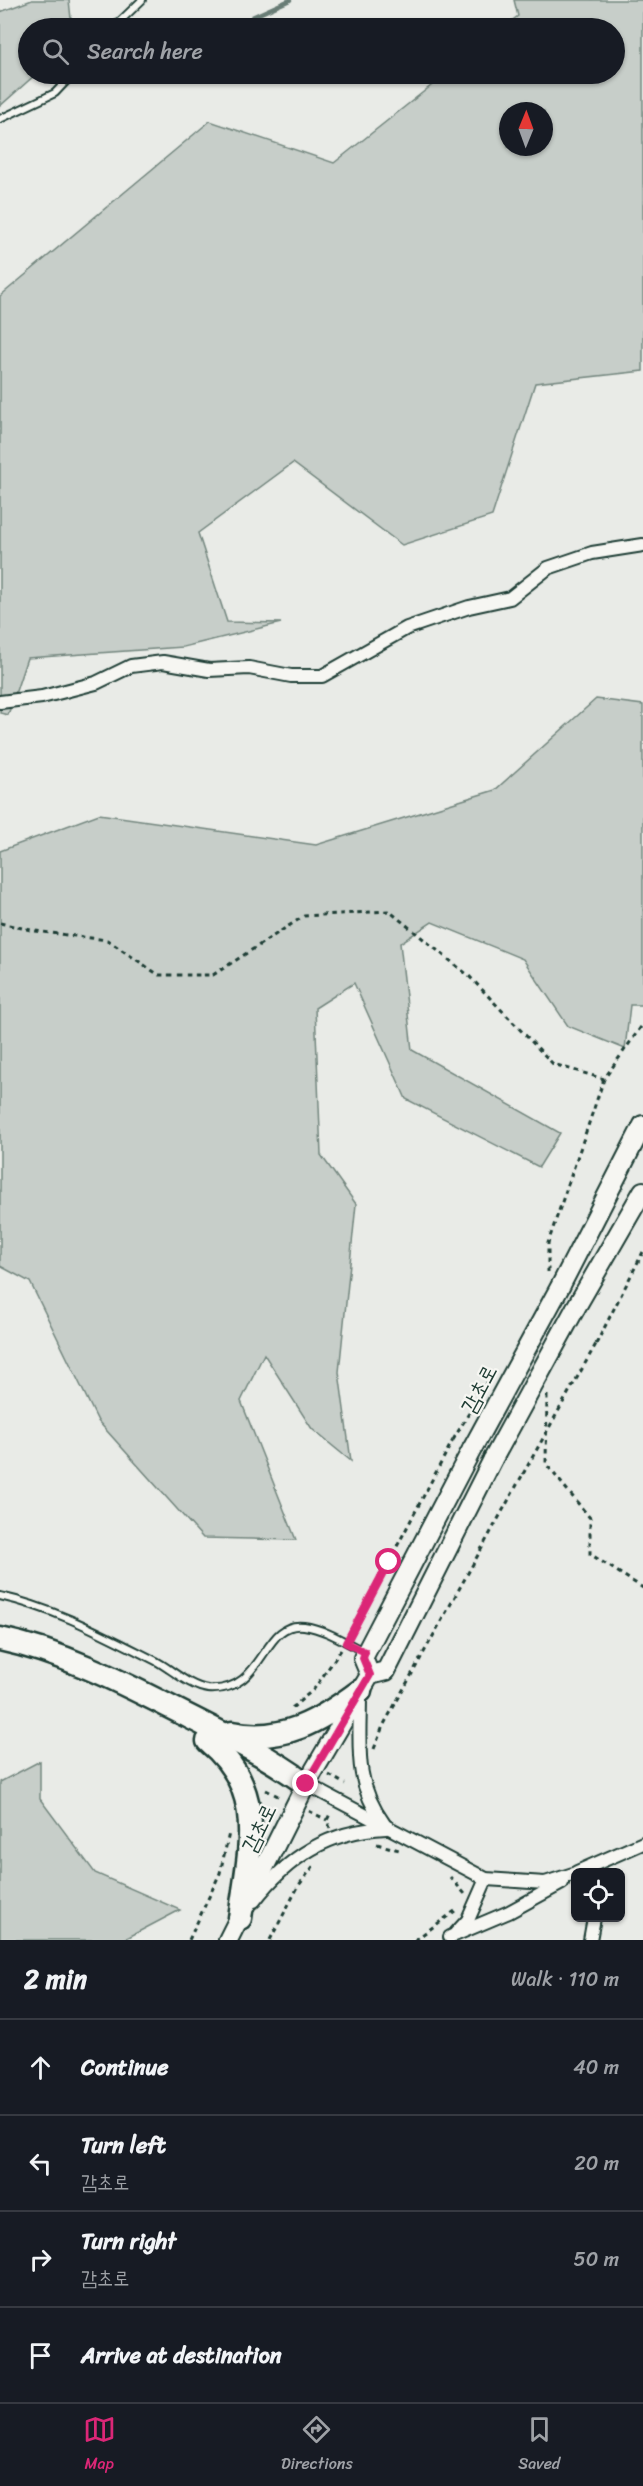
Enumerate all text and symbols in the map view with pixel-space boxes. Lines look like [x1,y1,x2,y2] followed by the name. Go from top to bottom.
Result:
[18,18,625,84] search box
[87,32,203,71] text: Search here
[39,35,72,68] icon: search
[499,102,553,156] north arrow
[450,1358,508,1420] street label: 감초로
[375,1548,401,1574] route start
[292,1770,318,1796] route end
[231,1797,287,1859] street label: 감초로
[571,1868,625,1922] map controls
[571,1868,625,1922] button: locate
[24,1956,87,2002] text: 2 min
[511,1962,619,1997] text: Walk · 110 m
[81,2048,169,2087] text: Continue
[573,2050,619,2085] text: 40 m
[24,2051,57,2084] icon: ahead
[81,2126,166,2165] text: Turn left
[574,2146,619,2181] text: 20 m
[24,2147,57,2180] icon: left
[81,2165,129,2200] text: 감초로
[81,2222,176,2261] text: Turn right
[574,2242,619,2277] text: 50 m
[24,2243,57,2276] icon: right
[81,2261,129,2296] text: 감초로
[81,2336,282,2375] text: Arrive at destination
[24,2339,57,2372] icon: arrive
[83,2413,116,2478] tab: Map
[281,2413,353,2478] tab: Directions
[518,2413,560,2478] tab: Saved

